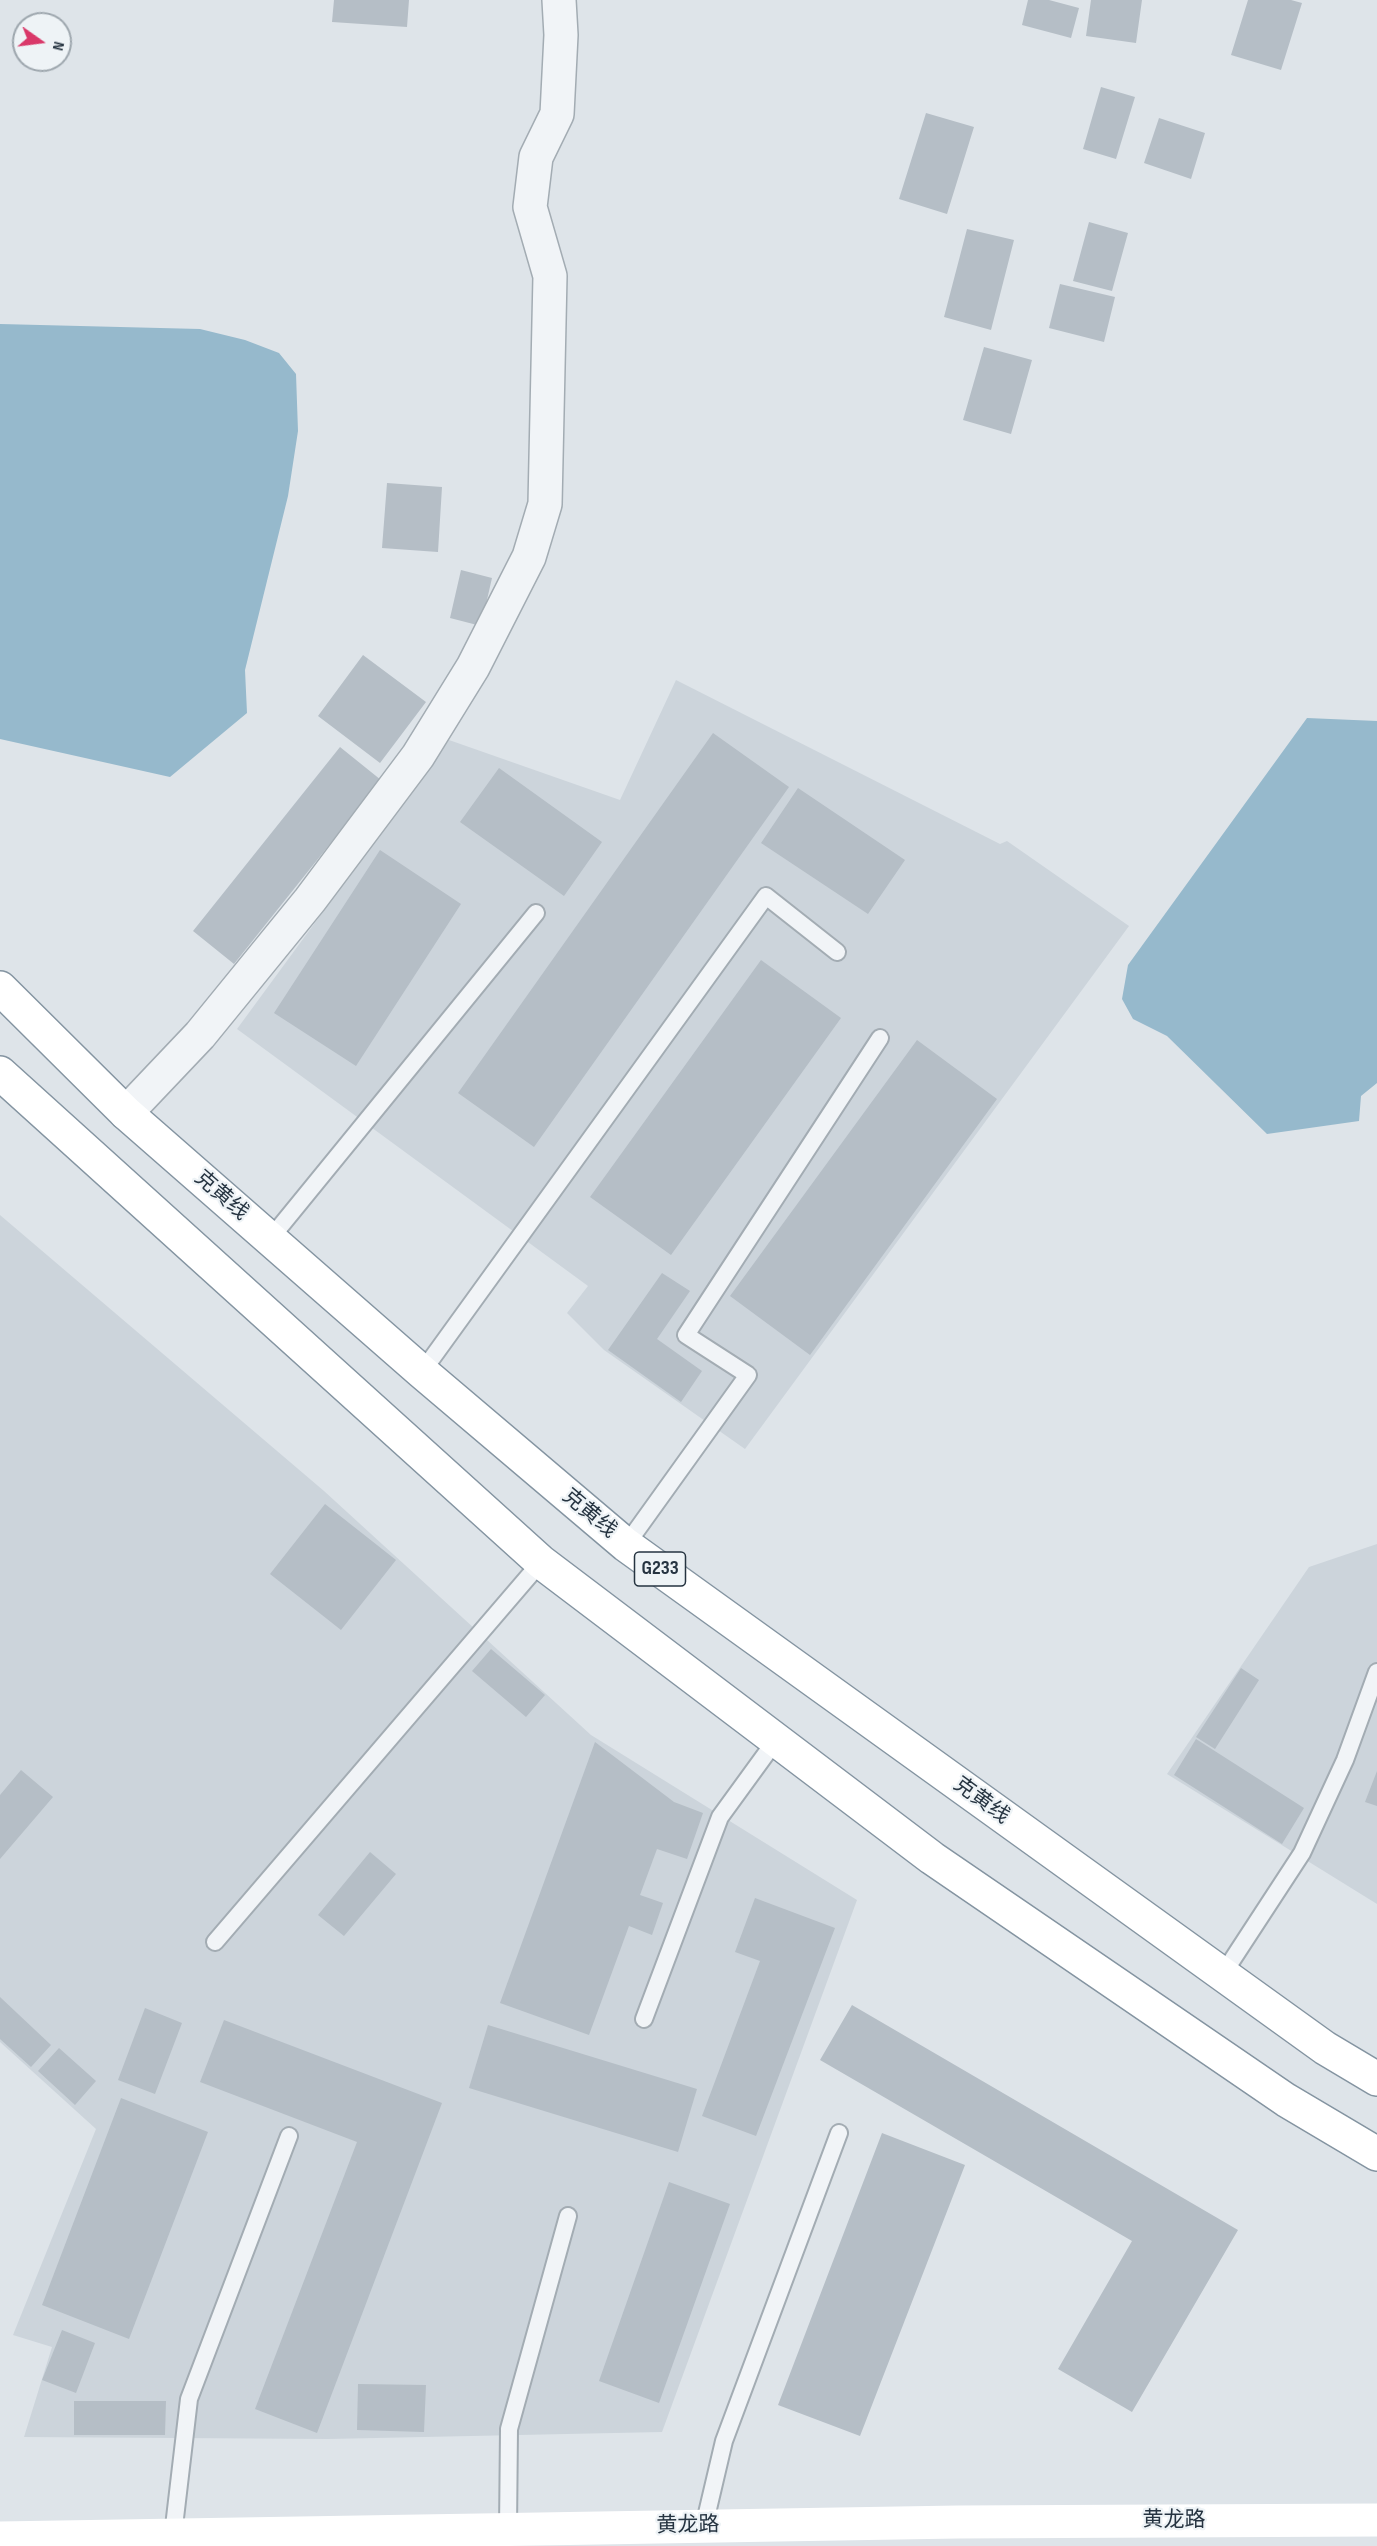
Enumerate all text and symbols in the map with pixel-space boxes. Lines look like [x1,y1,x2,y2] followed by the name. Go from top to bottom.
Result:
[12,12,72,72] north arrow
[48,40,68,52] text: N
[189,1166,253,1226] street label: 克黄线
[557,1484,621,1544] street label: 克黄线
[634,1552,686,1586] road number: G233
[948,1772,1014,1830] street label: 克黄线
[1143,2508,1205,2534] street label: 黄龙路
[656,2513,720,2539] street label: 黄龙路

